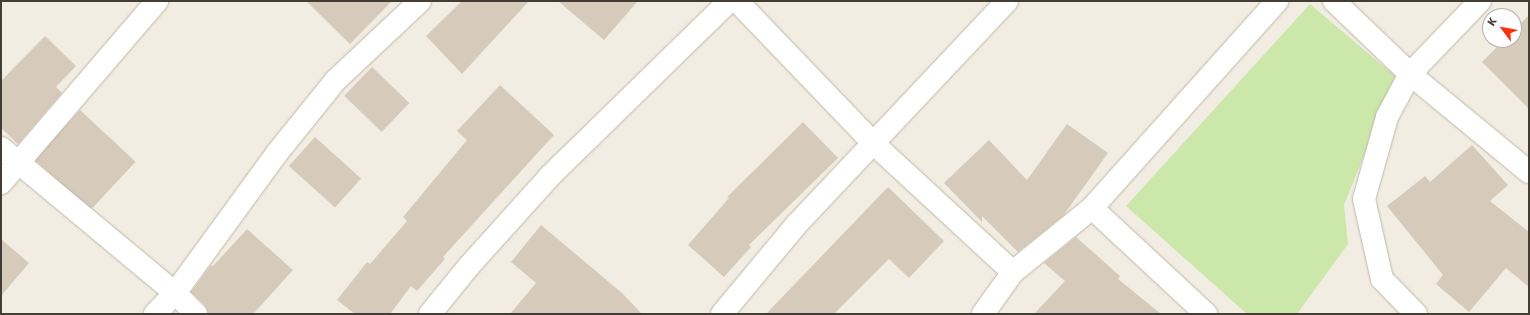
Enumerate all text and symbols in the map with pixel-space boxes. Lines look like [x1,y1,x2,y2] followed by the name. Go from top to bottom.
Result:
[1482,8,1522,48] north arrow
[1485,16,1500,28] text: K

